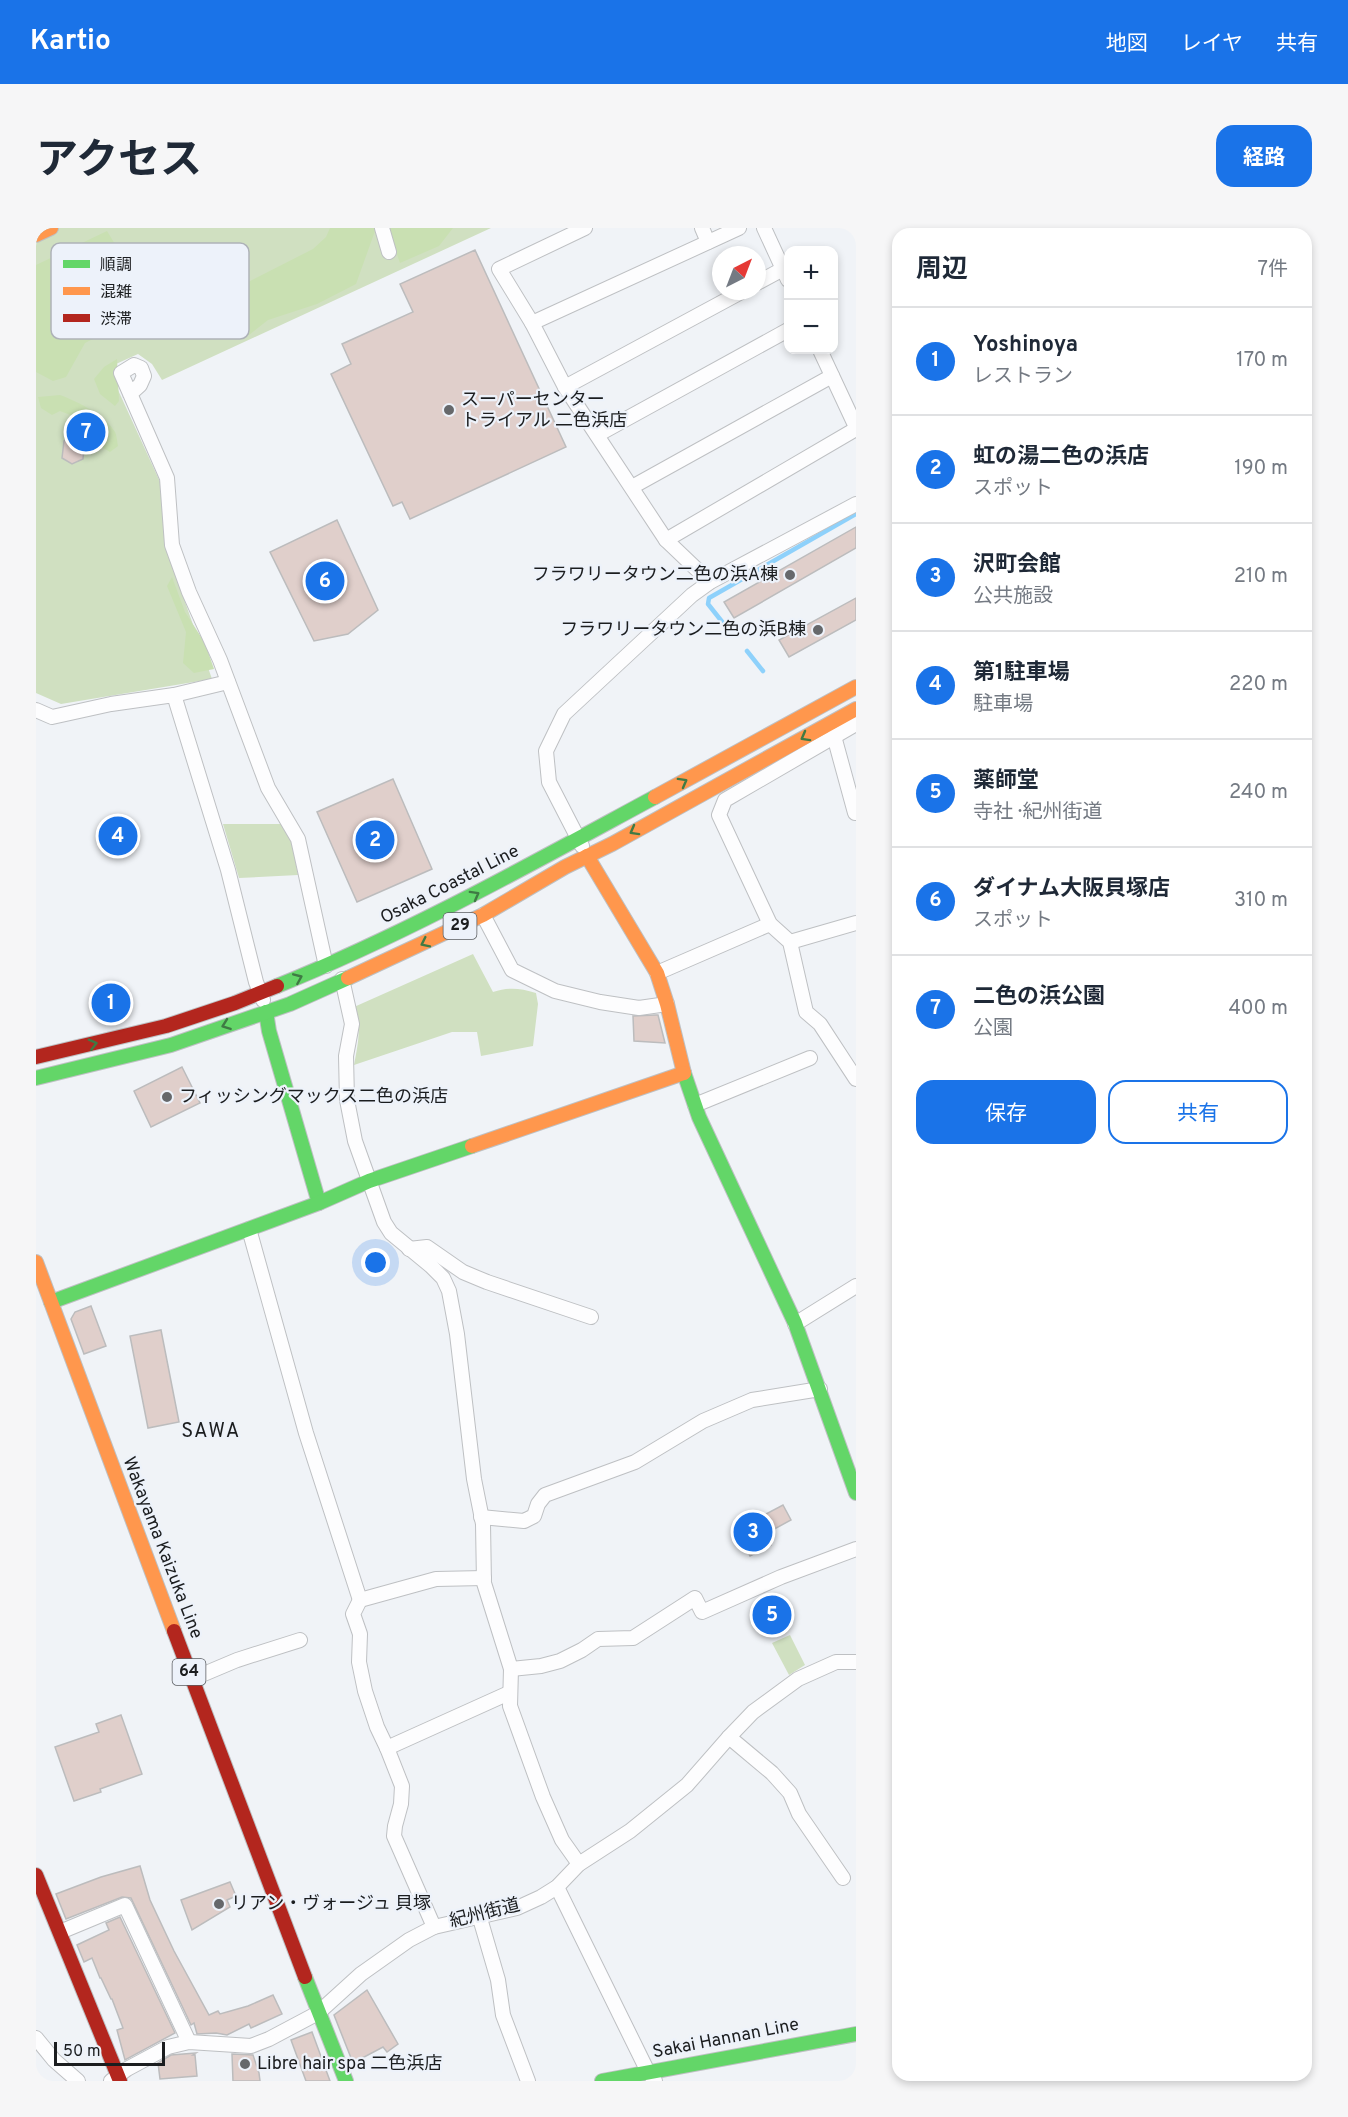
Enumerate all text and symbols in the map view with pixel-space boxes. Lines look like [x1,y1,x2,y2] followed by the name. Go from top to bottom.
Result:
[30,24,111,60] text: Kartio
[1106,31,1148,58] text: 地図
[1181,31,1243,58] text: レイヤ
[1276,31,1318,58] text: 共有
[1216,125,1312,187] button: 経路
[36,136,202,189] text: アクセス
[51,243,249,339] legend
[712,246,766,300] north arrow
[784,246,838,354] map controls
[784,246,838,300] button: +
[916,254,968,287] text: 周辺
[100,256,132,276] text: 順調
[1258,257,1288,283] text: 7件
[100,283,132,303] text: 混雑
[784,300,838,354] button: −
[100,310,132,330] text: 渋滞
[973,332,1078,359] text: Yoshinoya
[932,348,940,374] text: 1
[1236,348,1288,374] text: 170 m
[973,364,1073,390] text: レストラン
[461,389,627,433] place label: スーパーセンター トライアル 二色浜店
[442,403,456,417] marker: スーパーセンター トライアル 二色浜店
[67,410,106,454] pin: 7
[973,444,1149,471] text: 虹の湯二色の浜店
[929,456,942,482] text: 2
[1234,456,1288,482] text: 190 m
[973,476,1053,502] text: スポット
[973,552,1061,579] text: 沢町会館
[306,558,344,604] pin: 6
[532,564,778,587] place label: フラワリータウン二色の浜A棟
[930,564,942,590] text: 3
[1234,564,1288,590] text: 210 m
[783,568,797,582] marker: フラワリータウン二色の浜A棟
[973,584,1053,610] text: 公共施設
[560,619,806,642] place label: フラワリータウン二色の浜B棟
[811,623,825,637] marker: フラワリータウン二色の浜B棟
[973,660,1070,687] text: 第1駐車場
[929,672,942,698] text: 4
[1229,672,1288,698] text: 220 m
[973,692,1033,718] text: 駐車場
[801,730,811,741] one-way arrow
[973,768,1039,795] text: 薬師堂
[677,778,687,789] one-way arrow
[929,780,942,806] text: 5
[1229,780,1288,806] text: 240 m
[973,800,1102,826] text: 寺社 · 紀州街道
[98,814,137,858] pin: 4
[356,818,394,862] pin: 2
[630,824,640,835] one-way arrow
[377,840,523,930] street label: Osaka Coastal Line
[973,876,1170,903] text: ダイナム大阪貝塚店
[929,888,942,914] text: 6
[1234,888,1288,914] text: 310 m
[468,891,479,902] one-way arrow
[973,908,1053,934] text: スポット
[444,913,476,939] road number: 29
[421,935,432,947] one-way arrow
[292,973,303,985] one-way arrow
[92,980,130,1026] pin: 1
[973,984,1105,1011] text: 二色の浜公園
[930,996,941,1022] text: 7
[1228,996,1288,1022] text: 400 m
[973,1016,1013,1042] text: 公園
[221,1018,232,1031] one-way arrow
[87,1039,98,1051] one-way arrow
[916,1080,1096,1144] button: 保存
[1108,1080,1288,1144] button: 共有
[179,1086,448,1109] place label: フィッシングマックス二色の浜店
[160,1090,174,1104] marker: フィッシングマックス二色の浜店
[361,1248,390,1277] your location
[181,1419,241,1445] district label: SAWA
[117,1454,207,1642] street label: Wakayama Kaizuka Line
[734,1510,772,1554] pin: 3
[752,1592,792,1638] pin: 5
[172,1659,206,1685] road number: 64
[231,1893,431,1916] place label: リアン・ヴォージュ 貝塚
[447,1894,523,1934] street label: 紀州街道
[212,1897,226,1911] marker: リアン・ヴォージュ 貝塚
[651,2014,801,2064] street label: Sakai Hannan Line
[54,2039,165,2066] scale bar
[63,2042,101,2062] text: 50 m
[257,2053,442,2076] place label: Libre hair spa 二色浜店
[238,2057,252,2071] marker: Libre hair spa 二色浜店

